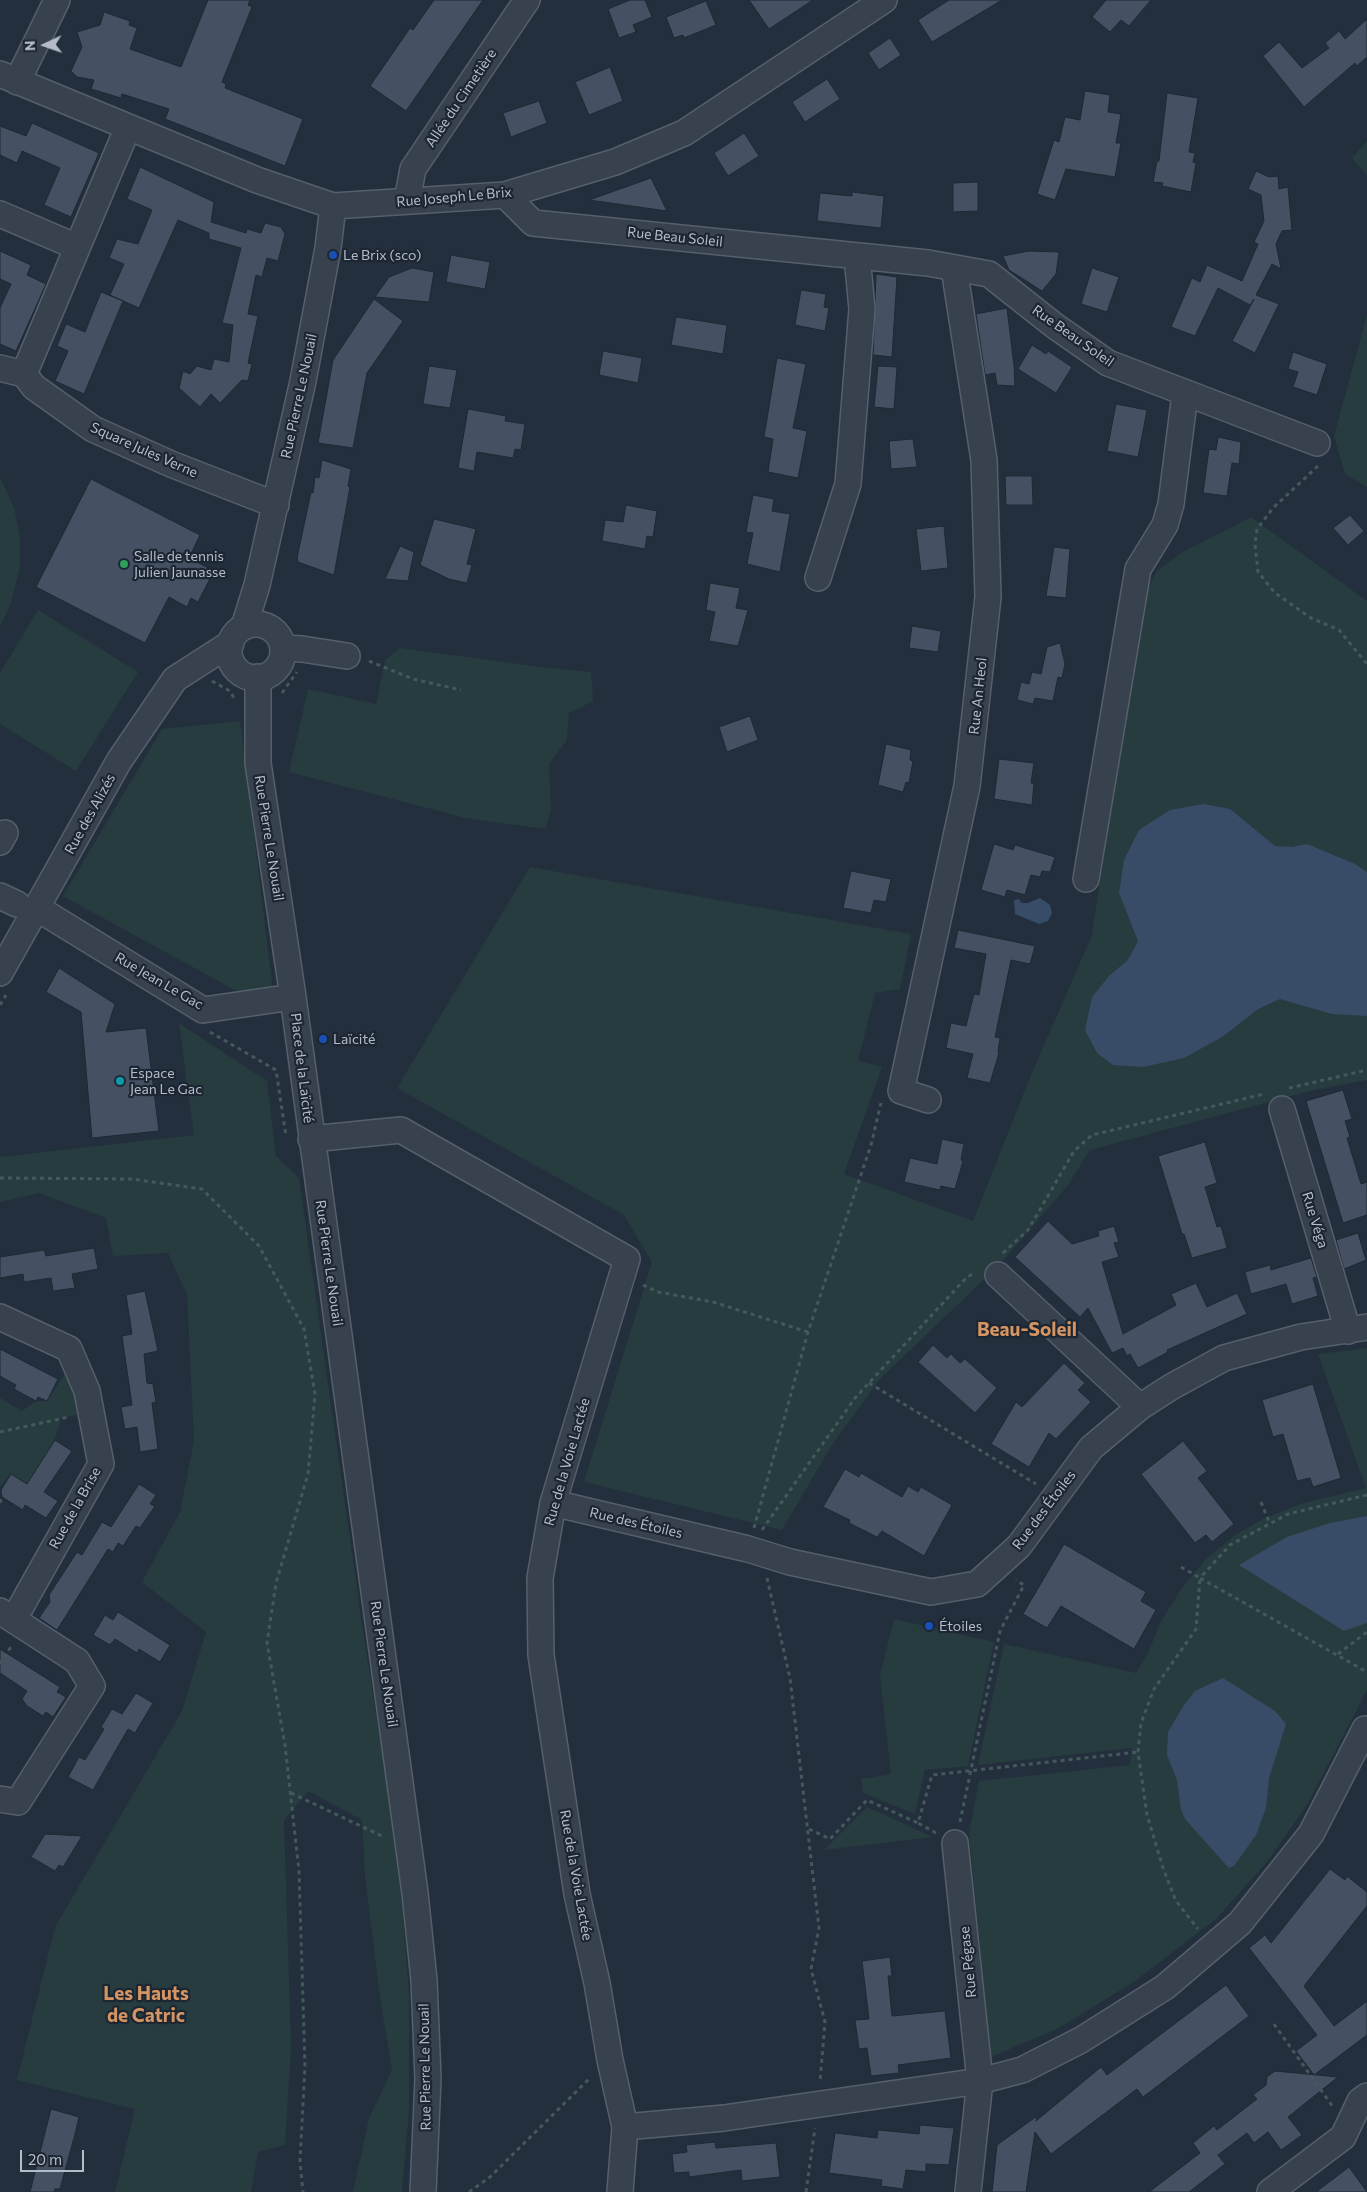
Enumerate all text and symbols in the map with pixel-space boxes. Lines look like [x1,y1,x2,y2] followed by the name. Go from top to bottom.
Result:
[20,20,70,70] north arrow
[21,40,38,51] text: N
[422,46,500,150] street label: Allée du Cimetière
[395,184,513,210] street label: Rue Joseph Le Brix
[626,224,724,250] street label: Rue Beau Soleil
[343,247,421,263] place label: Le Brix (sco)
[327,249,339,261] marker: Le Brix (sco)
[1029,302,1117,370] street label: Rue Beau Soleil
[278,332,320,460] street label: Rue Pierre Le Nouail
[88,419,200,481] street label: Square Jules Verne
[134,548,226,580] place label: Salle de tennis Julien Jaunasse
[118,558,130,570] marker: Salle de tennis Julien Jaunasse
[966,657,990,735] street label: Rue An Heol
[61,771,119,857] street label: Rue des Alizés
[251,774,287,902] street label: Rue Pierre Le Nouail
[112,949,206,1013] street label: Rue Jean Le Gac
[287,1012,317,1124] street label: Place de la Laïcité
[333,1031,375,1047] place label: Laïcité
[317,1033,329,1045] marker: Laïcité
[130,1065,202,1098] place label: Espace Jean Le Gac
[114,1075,126,1087] marker: Espace Jean Le Gac
[1298,1190,1332,1250] street label: Rue Véga
[312,1199,346,1327] street label: Rue Pierre Le Nouail
[977,1319,1077,1341] district label: Beau-Soleil
[541,1396,593,1528] street label: Rue de la Voie Lactée
[46,1464,104,1552] street label: Rue de la Brise
[1009,1467,1079,1553] street label: Rue des Étoiles
[588,1504,684,1542] street label: Rue des Étoiles
[367,1600,401,1728] street label: Rue Pierre Le Nouail
[939,1618,982,1634] place label: Étoiles
[923,1620,935,1632] marker: Étoiles
[556,1808,596,1942] street label: Rue de la Voie Lactée
[956,1925,980,1999] street label: Rue Pégase
[103,1983,189,2027] district label: Les Hauts de Catric
[415,2003,435,2131] street label: Rue Pierre Le Nouail
[22,2140,86,2172] scale bar
[28,2150,62,2168] text: 20 m

